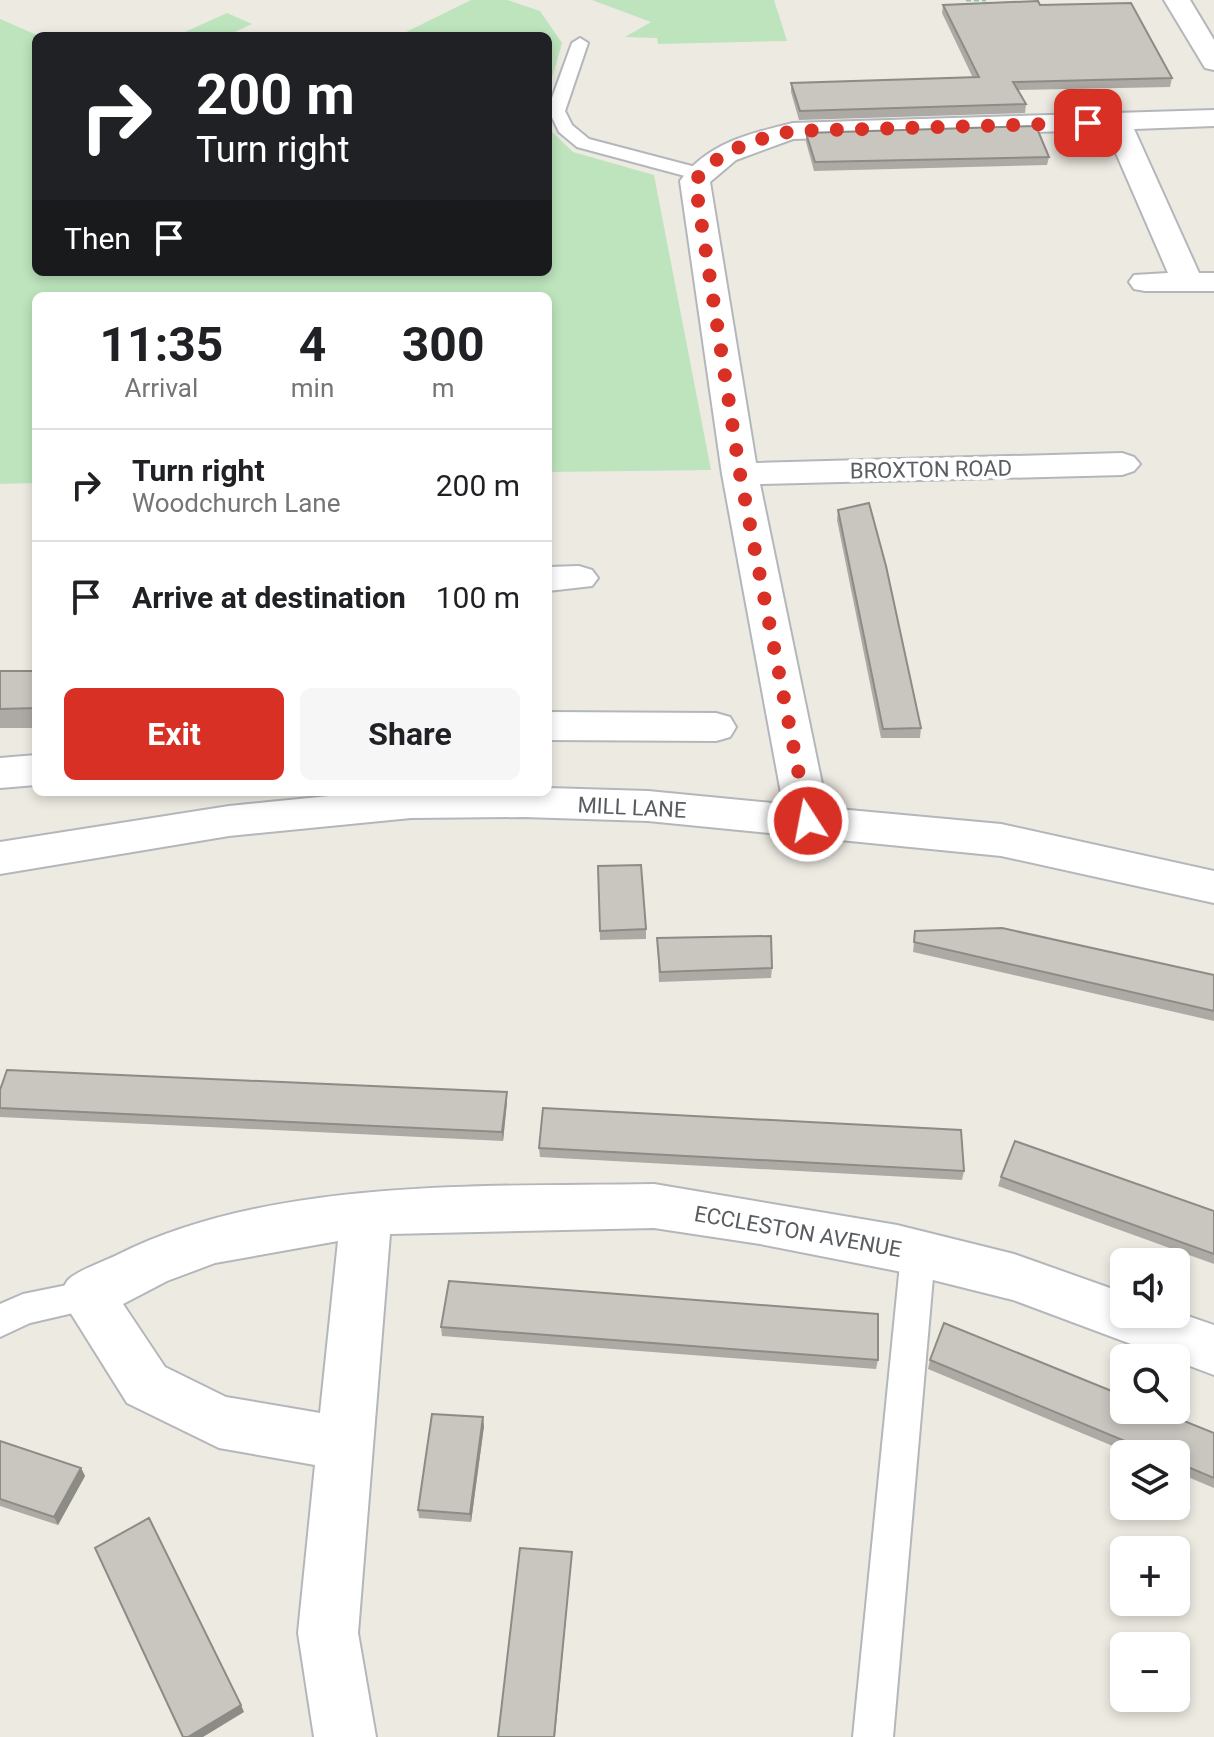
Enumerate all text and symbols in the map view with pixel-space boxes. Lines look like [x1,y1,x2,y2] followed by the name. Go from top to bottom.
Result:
[196,62,355,128] text: 200 m
[64,64,168,168] icon: right
[1054,89,1122,157] pin
[1066,101,1110,145] icon: arrive
[196,129,349,171] text: Turn right
[147,216,191,260] icon: arrive
[64,221,131,256] text: Then
[100,316,223,373] text: 11:35
[299,316,326,373] text: 4
[402,316,484,373] text: 300
[125,373,198,403] text: Arrival
[291,373,334,403] text: min
[432,373,455,403] text: m
[132,453,265,488] text: Turn right
[850,456,1012,483] street label: BROXTON ROAD
[64,463,108,507] icon: right
[436,468,520,503] text: 200 m
[132,488,341,518] text: Woodchurch Lane
[64,575,108,619] icon: arrive
[132,580,406,615] text: Arrive at destination
[436,580,520,615] text: 100 m
[64,688,284,780] button: Exit
[300,688,520,780] button: Share
[766,779,850,863] position arrow
[577,792,687,823] street label: MILL LANE
[692,1201,904,1262] street label: ECCLESTON AVENUE
[1110,1248,1190,1712] map controls
[1110,1248,1190,1328] button: sound
[1110,1344,1190,1424] button: search
[1110,1440,1190,1520] button: layers
[1110,1536,1190,1616] button: +
[1110,1632,1190,1712] button: −

